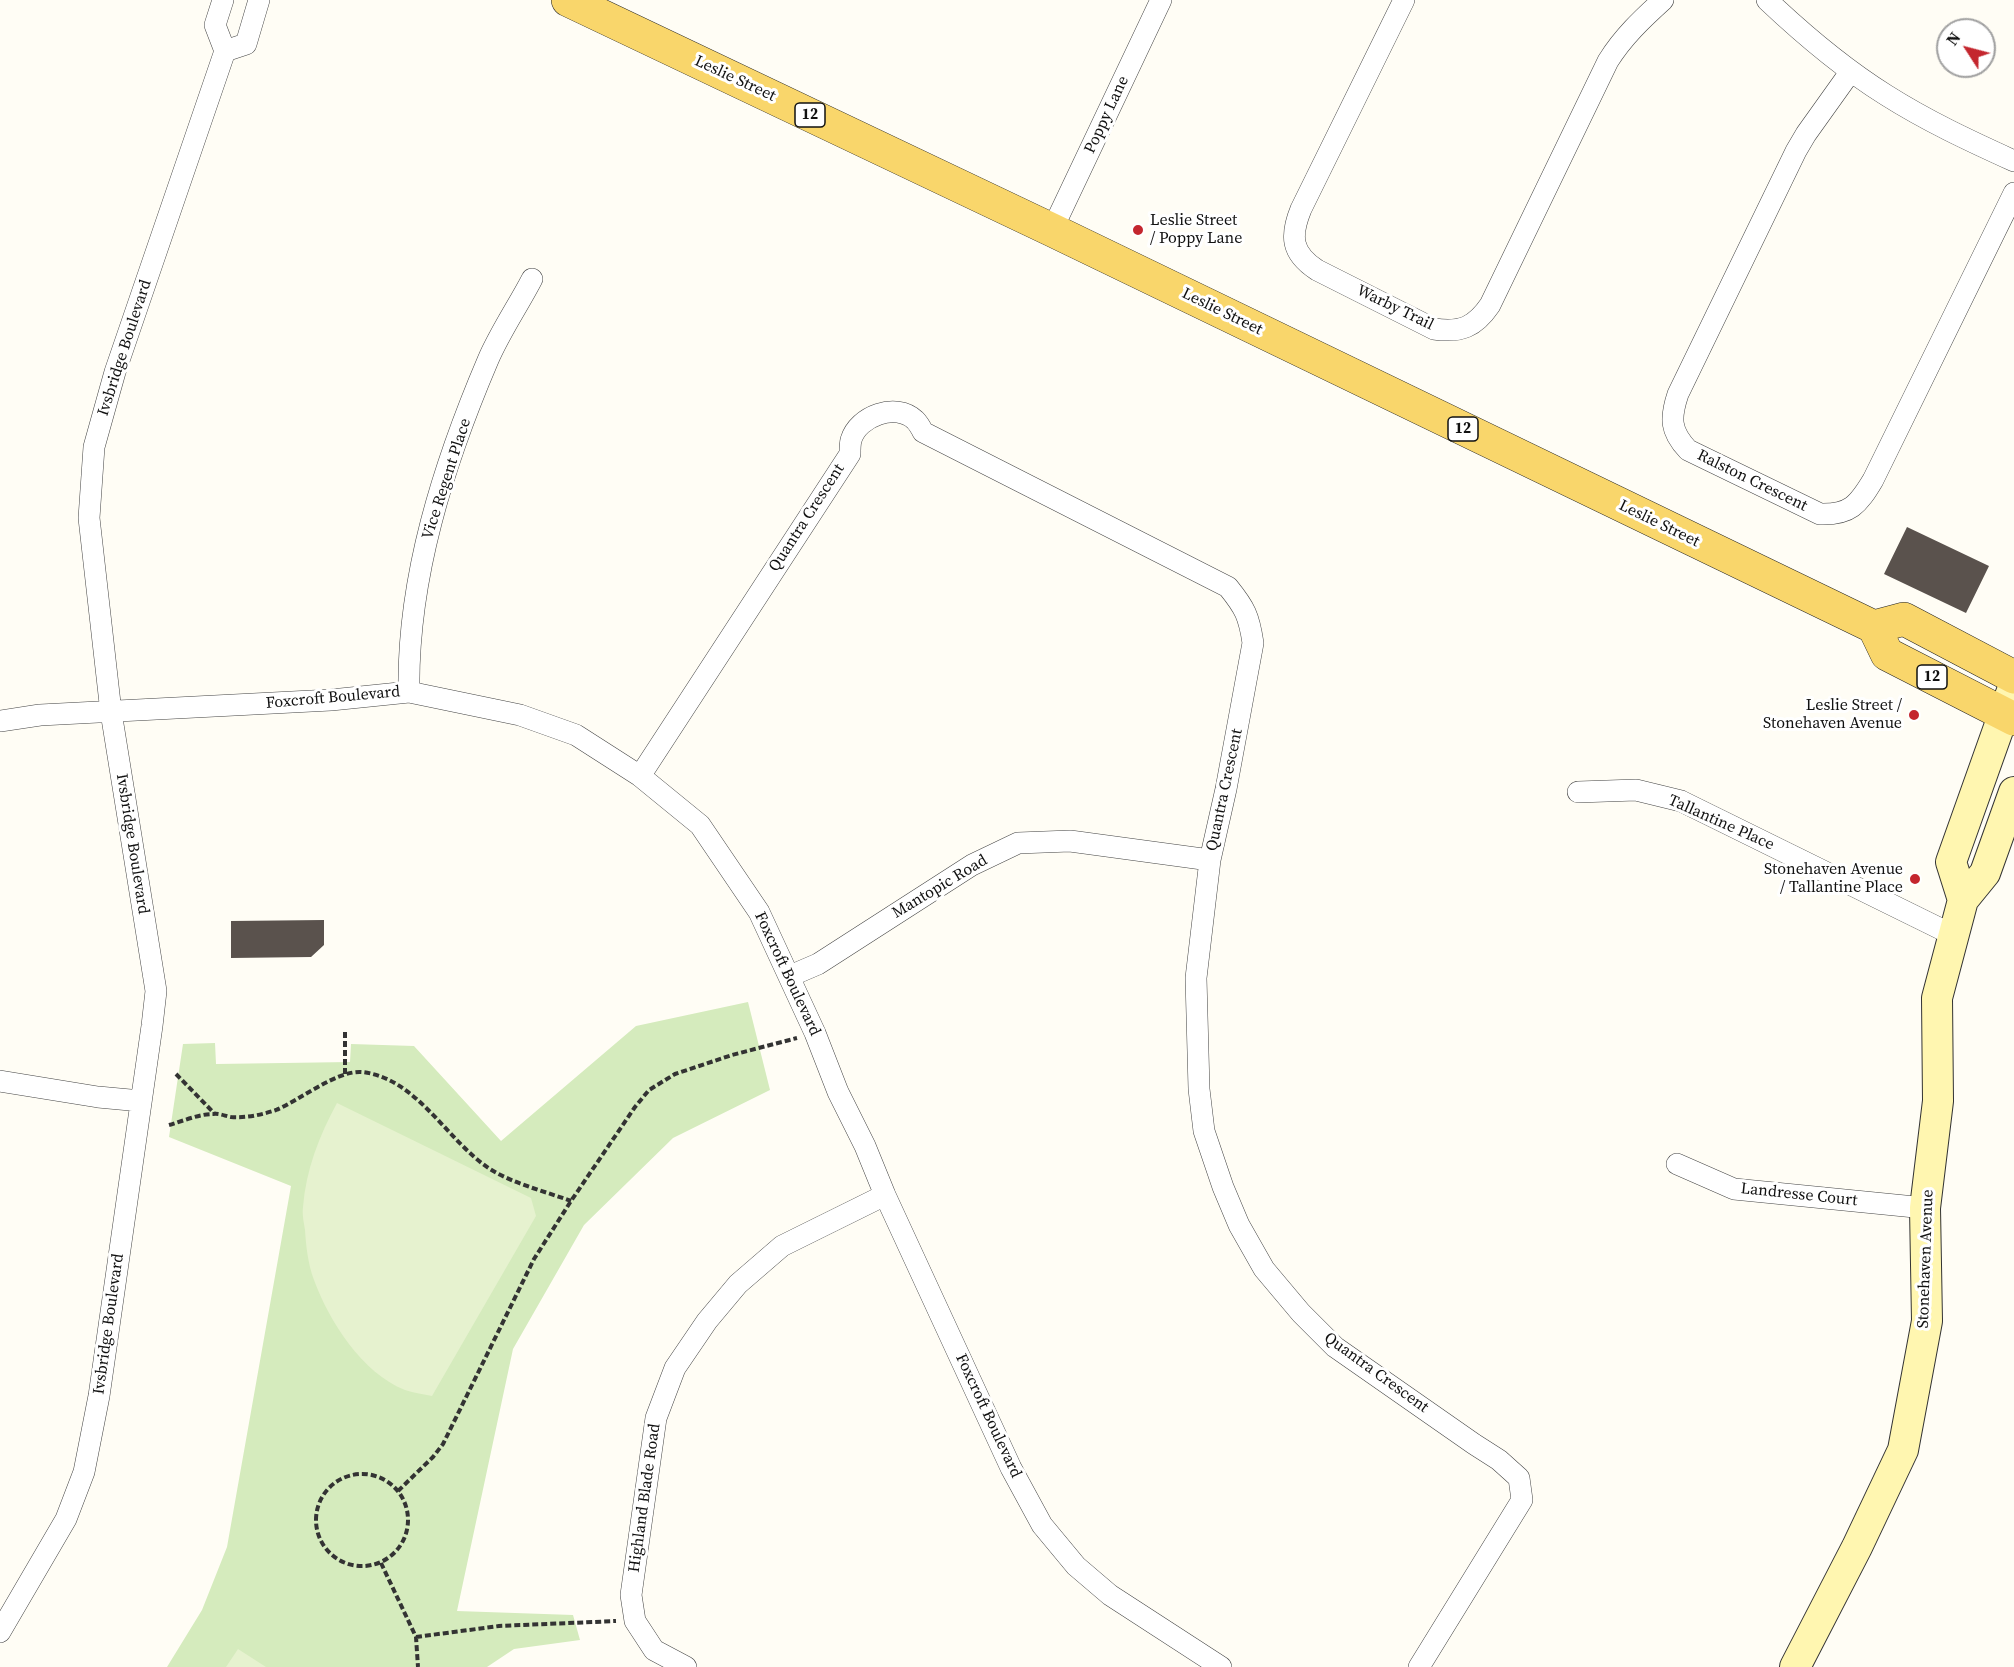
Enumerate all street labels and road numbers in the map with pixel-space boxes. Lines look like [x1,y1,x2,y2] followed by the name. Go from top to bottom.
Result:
[691,52,779,106] street label: Leslie Street
[1081,73,1133,157] street label: Poppy Lane
[795,103,825,127] road number: 12
[94,277,156,419] street label: Ivsbridge Boulevard
[1353,281,1437,335] street label: Warby Trail
[1179,284,1265,340] street label: Leslie Street
[418,416,476,542] street label: Vice Regent Place
[1448,417,1478,441] road number: 12
[1694,446,1810,516] street label: Ralston Crescent
[765,461,849,575] street label: Quantra Crescent
[1616,496,1702,552] street label: Leslie Street
[1917,665,1947,689] road number: 12
[265,683,401,713] street label: Foxcroft Boulevard
[1203,727,1247,853] street label: Quantra Crescent
[111,772,153,916] street label: Ivsbridge Boulevard
[1665,791,1777,855] street label: Tallantine Place
[889,851,991,923] street label: Mantopic Road
[750,909,824,1039] street label: Foxcroft Boulevard
[1740,1179,1858,1211] street label: Landresse Court
[1914,1189,1938,1329] street label: Stonehaven Avenue
[90,1252,128,1396] street label: Ivsbridge Boulevard
[1320,1329,1432,1417] street label: Quantra Crescent
[951,1351,1025,1481] street label: Foxcroft Boulevard
[625,1422,665,1574] street label: Highland Blade Road

